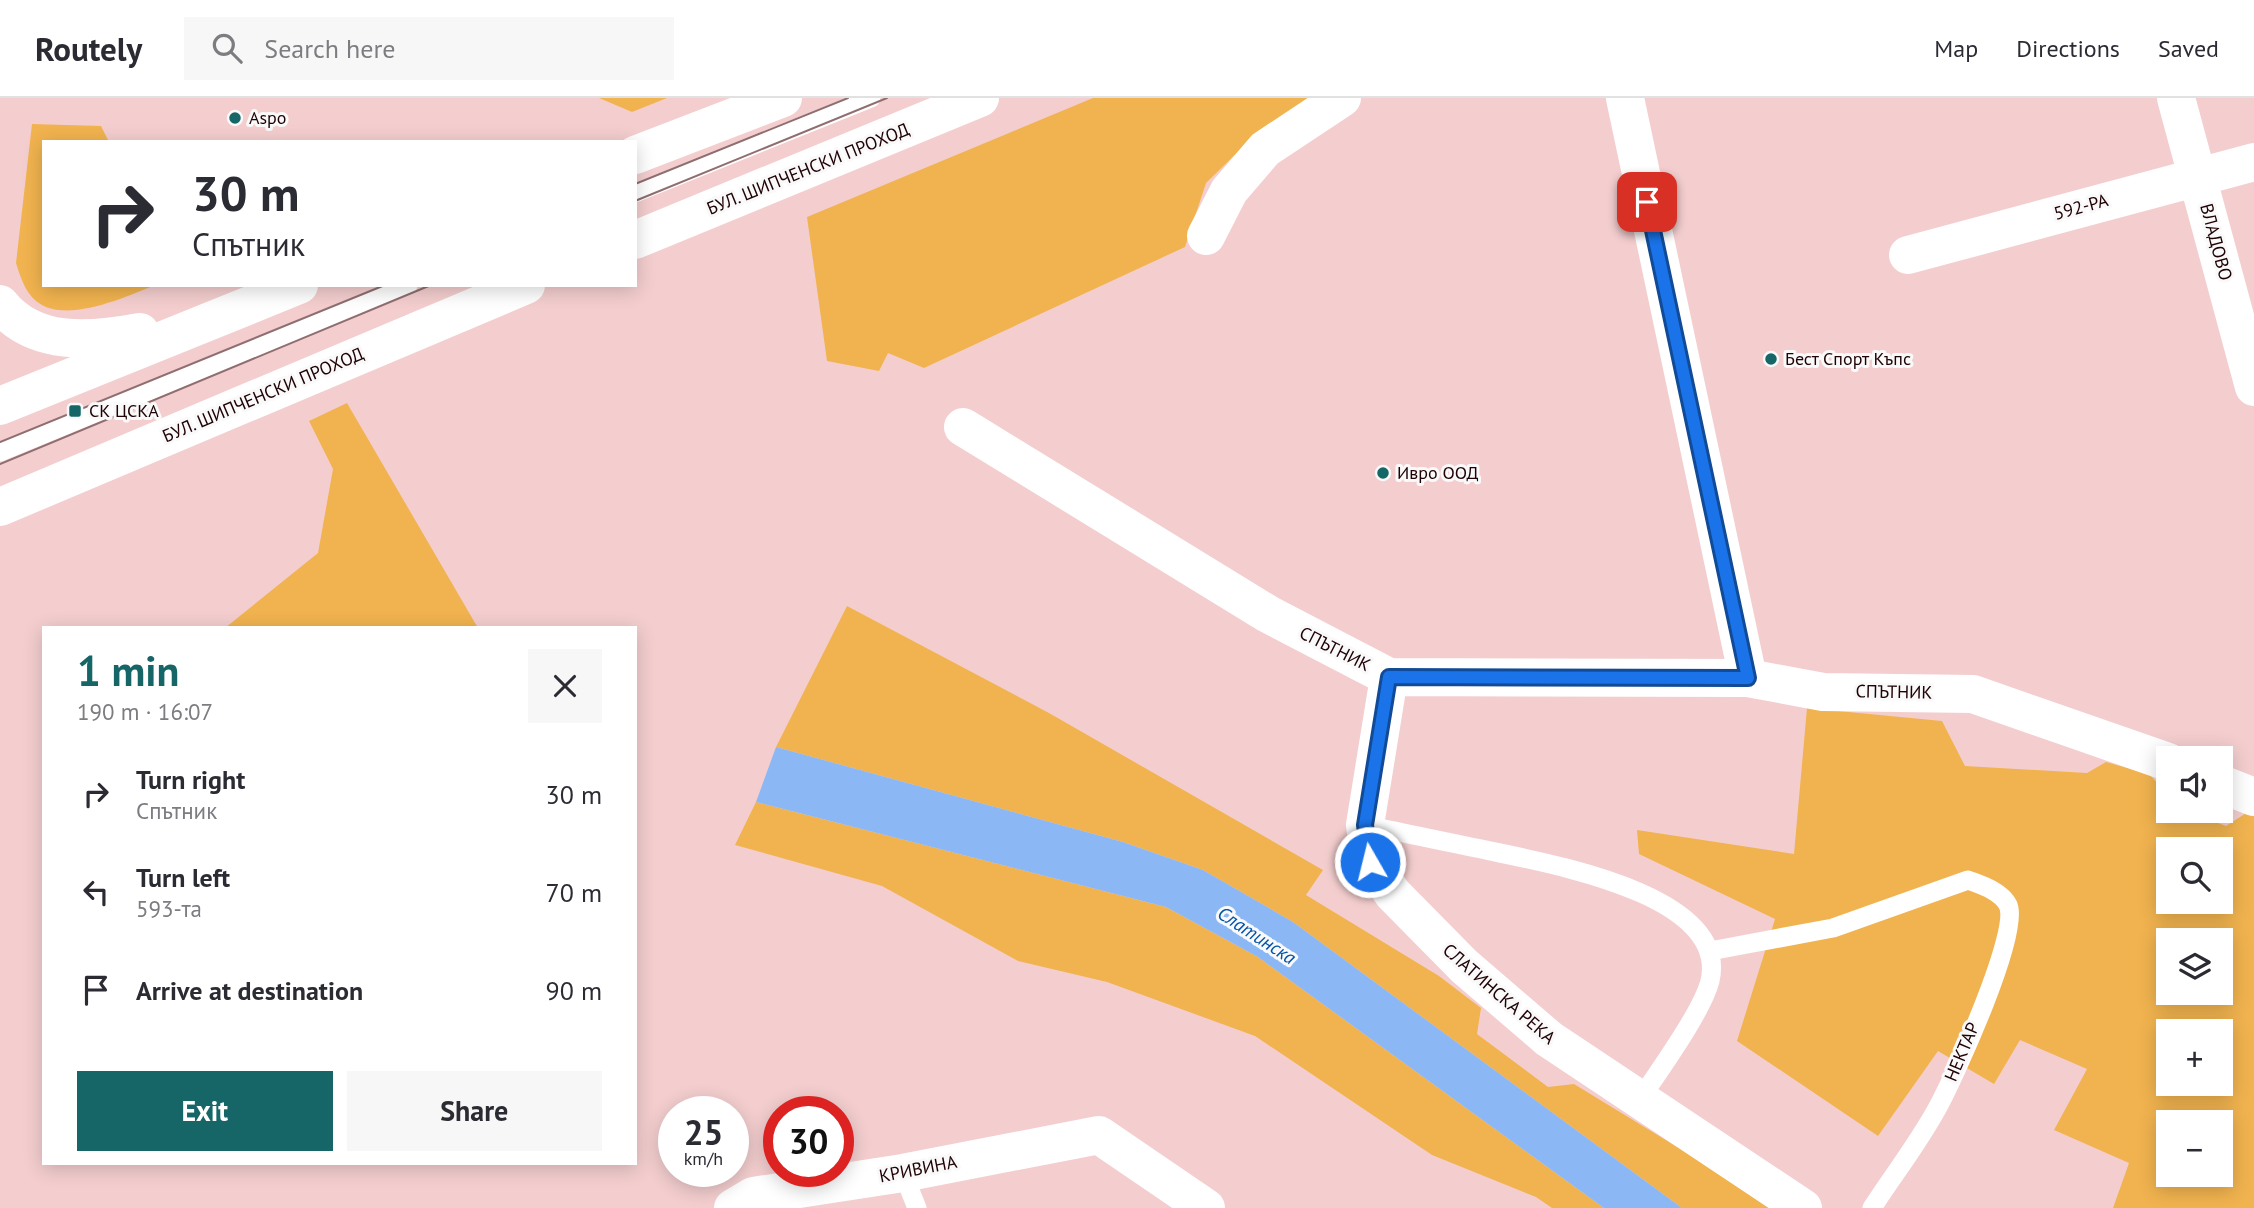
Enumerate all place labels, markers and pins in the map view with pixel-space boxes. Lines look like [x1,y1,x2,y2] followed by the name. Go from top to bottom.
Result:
[249,106,287,129] place label: Aspo
[227,110,243,126] marker: Aspo
[1617,172,1677,232] pin
[1785,347,1911,370] place label: Бест Спорт Къпс
[1763,351,1779,367] marker: Бест Спорт Къпс
[89,399,159,422] place label: СК ЦСКА
[67,403,83,419] marker: СК ЦСКА
[1397,461,1478,484] place label: Ивро ООД
[1375,465,1391,481] marker: Ивро ООД

